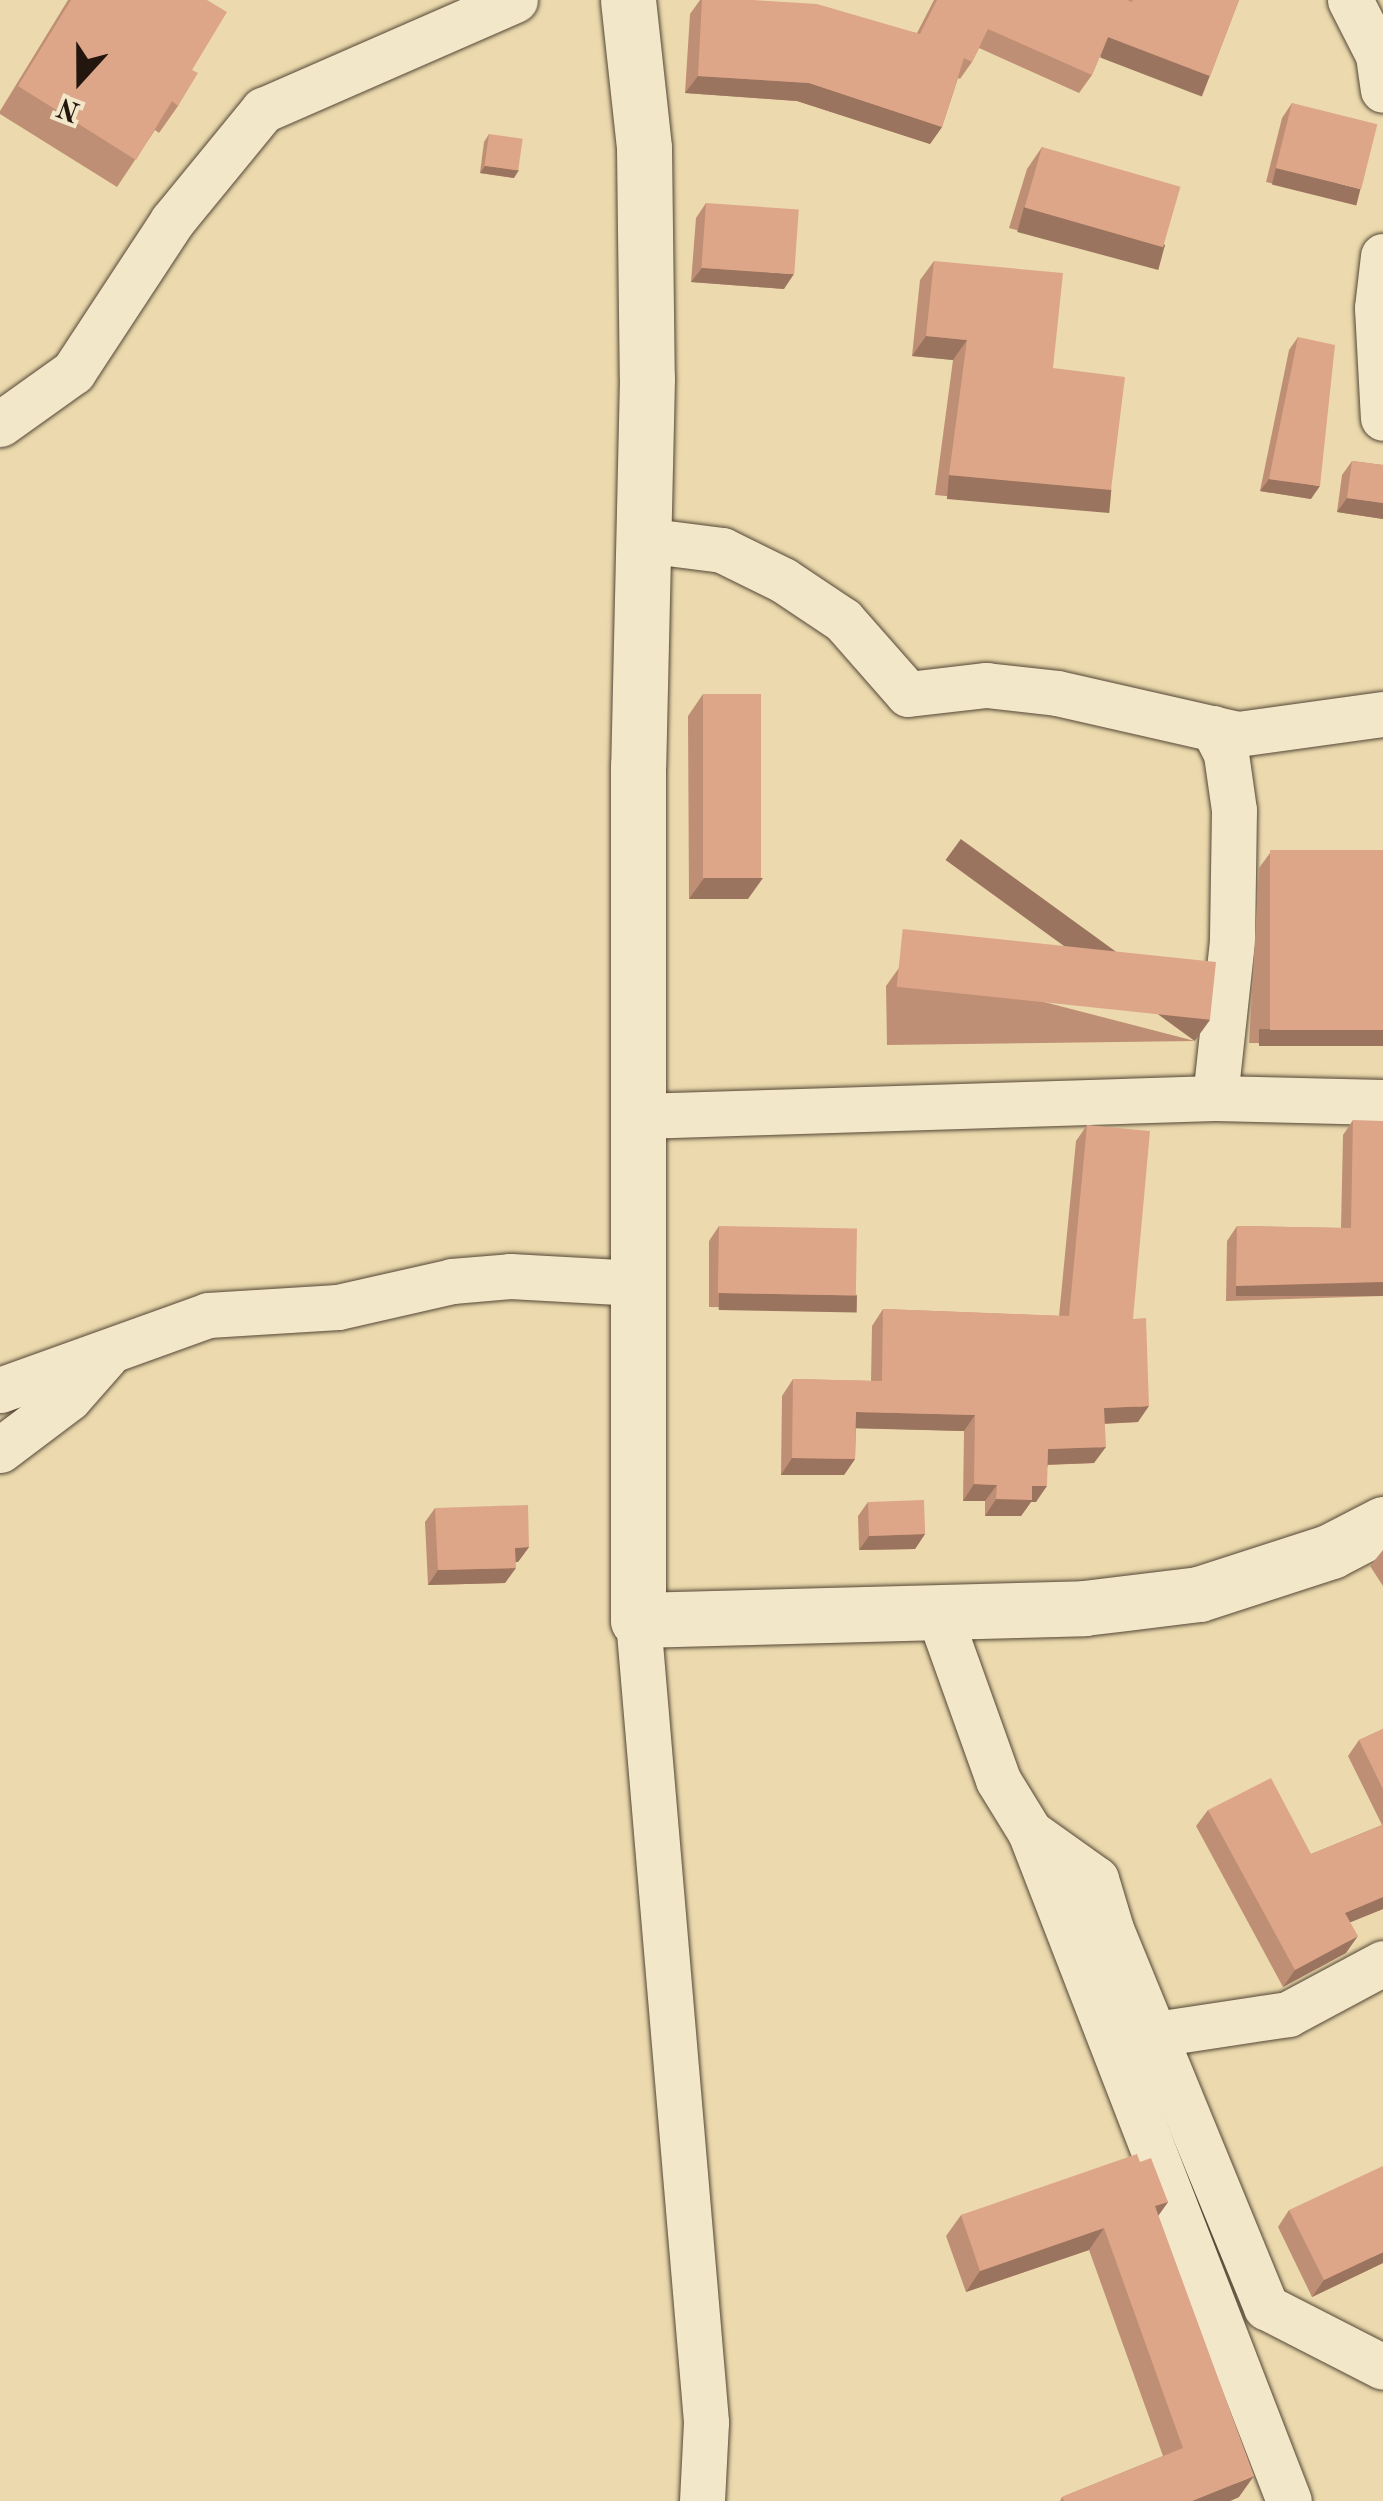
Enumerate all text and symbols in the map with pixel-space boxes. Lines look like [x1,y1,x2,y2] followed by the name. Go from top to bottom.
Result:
[30,30,130,130] north arrow
[54,91,84,125] text: N

